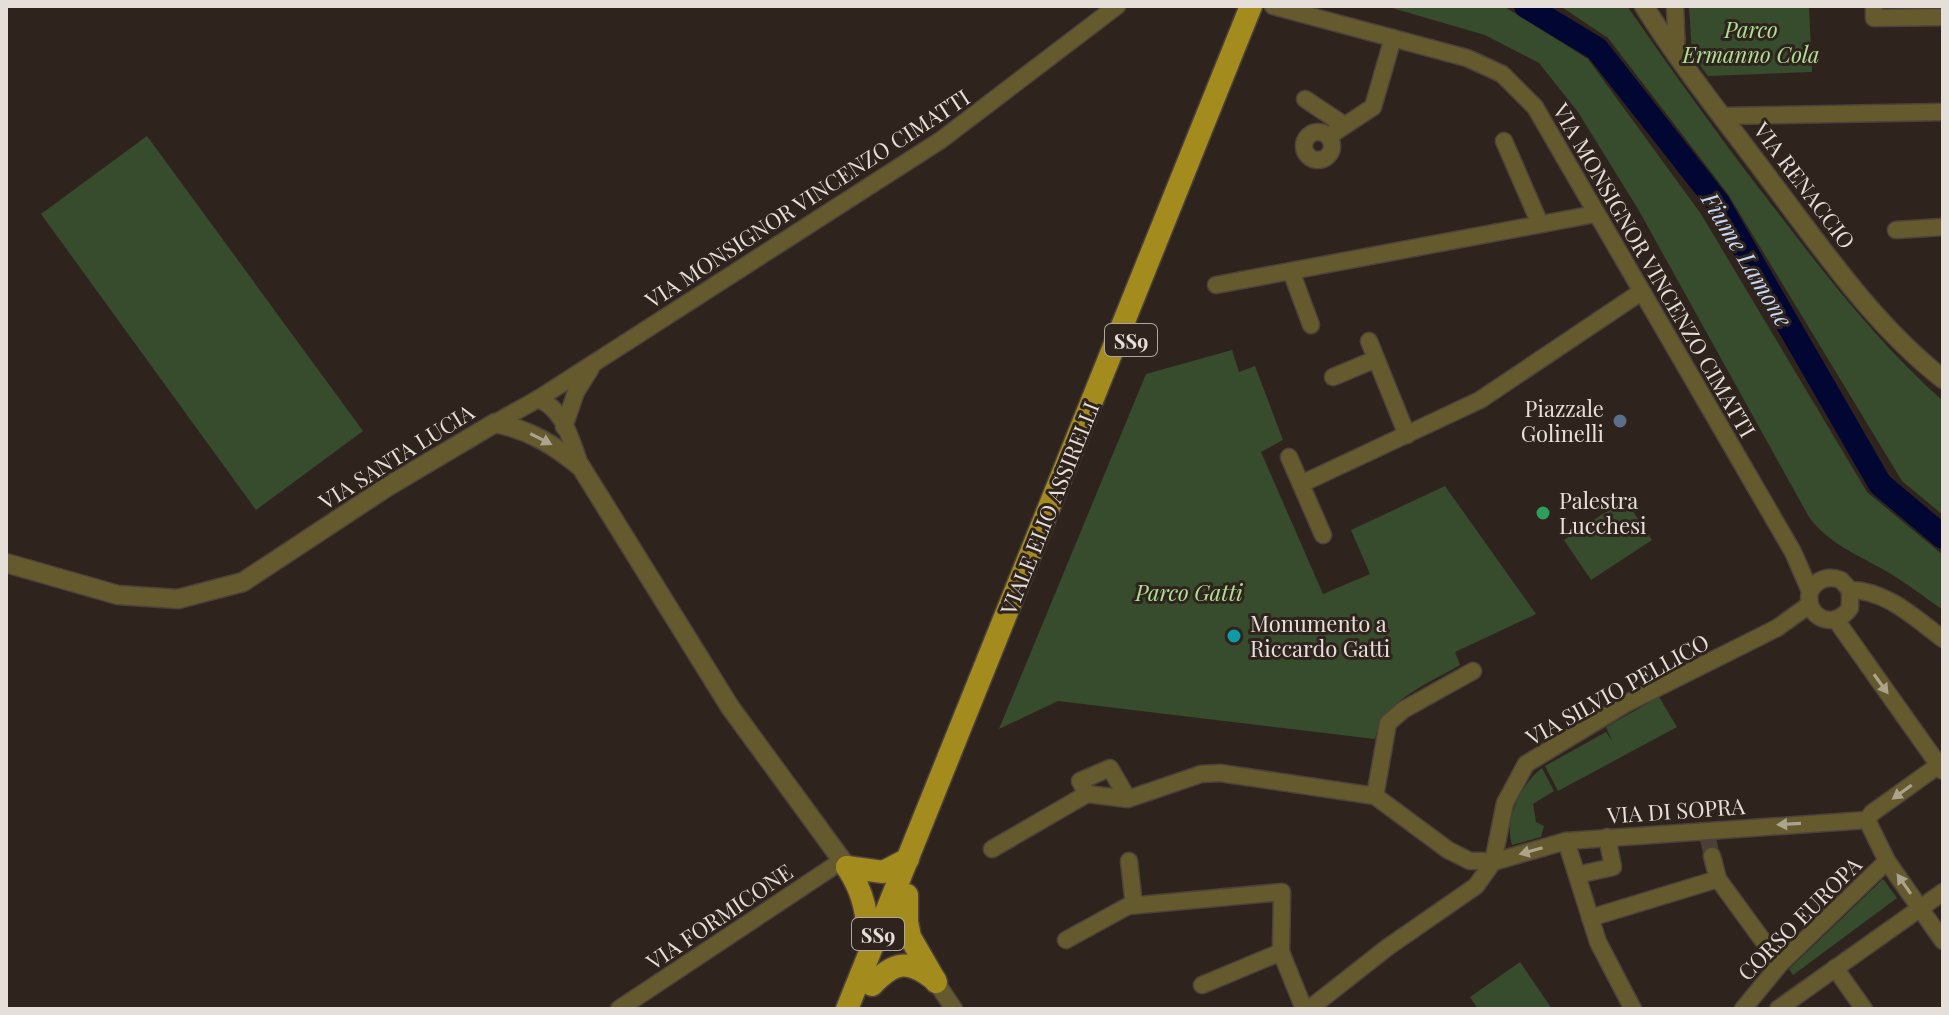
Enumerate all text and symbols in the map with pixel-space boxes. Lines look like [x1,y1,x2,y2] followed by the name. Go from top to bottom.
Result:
[1682,14,1820,69] park label: Parco Ermanno Cola
[638,82,975,315] street label: VIA MONSIGNOR VINCENZO CIMATTI
[1546,97,1763,443] street label: VIA MONSIGNOR VINCENZO CIMATTI
[1747,115,1862,254] street label: VIA RENACCIO
[1695,185,1801,332] water label: Fiume Lamone
[1105,324,1157,356] road number: SS9
[1521,393,1604,448] place label: Piazzale Golinelli
[312,396,479,516] street label: VIA SANTA LUCIA
[992,397,1105,620] street label: VIALE ELIO ASSIRELLI
[1611,412,1629,430] marker: Piazzale Golinelli
[530,432,553,445] one-way arrow
[1559,485,1646,540] place label: Palestra Lucchesi
[1534,504,1552,522] marker: Palestra Lucchesi
[1134,577,1243,607] park label: Parco Gatti
[1250,608,1390,663] place label: Monumento a Riccardo Gatti
[1519,626,1714,752] street label: VIA SILVIO PELLICO
[1225,627,1243,645] marker: Monumento a Riccardo Gatti
[1872,673,1888,694] one-way arrow
[1891,783,1912,799] one-way arrow
[1605,790,1746,830] street label: VIA DI SOPRA
[1776,818,1801,831] one-way arrow
[1518,845,1542,858] one-way arrow
[1730,849,1868,987] street label: CORSO EUROPA
[639,856,798,977] street label: VIA FORMICONE
[1896,873,1912,895] one-way arrow
[852,918,904,950] road number: SS9

